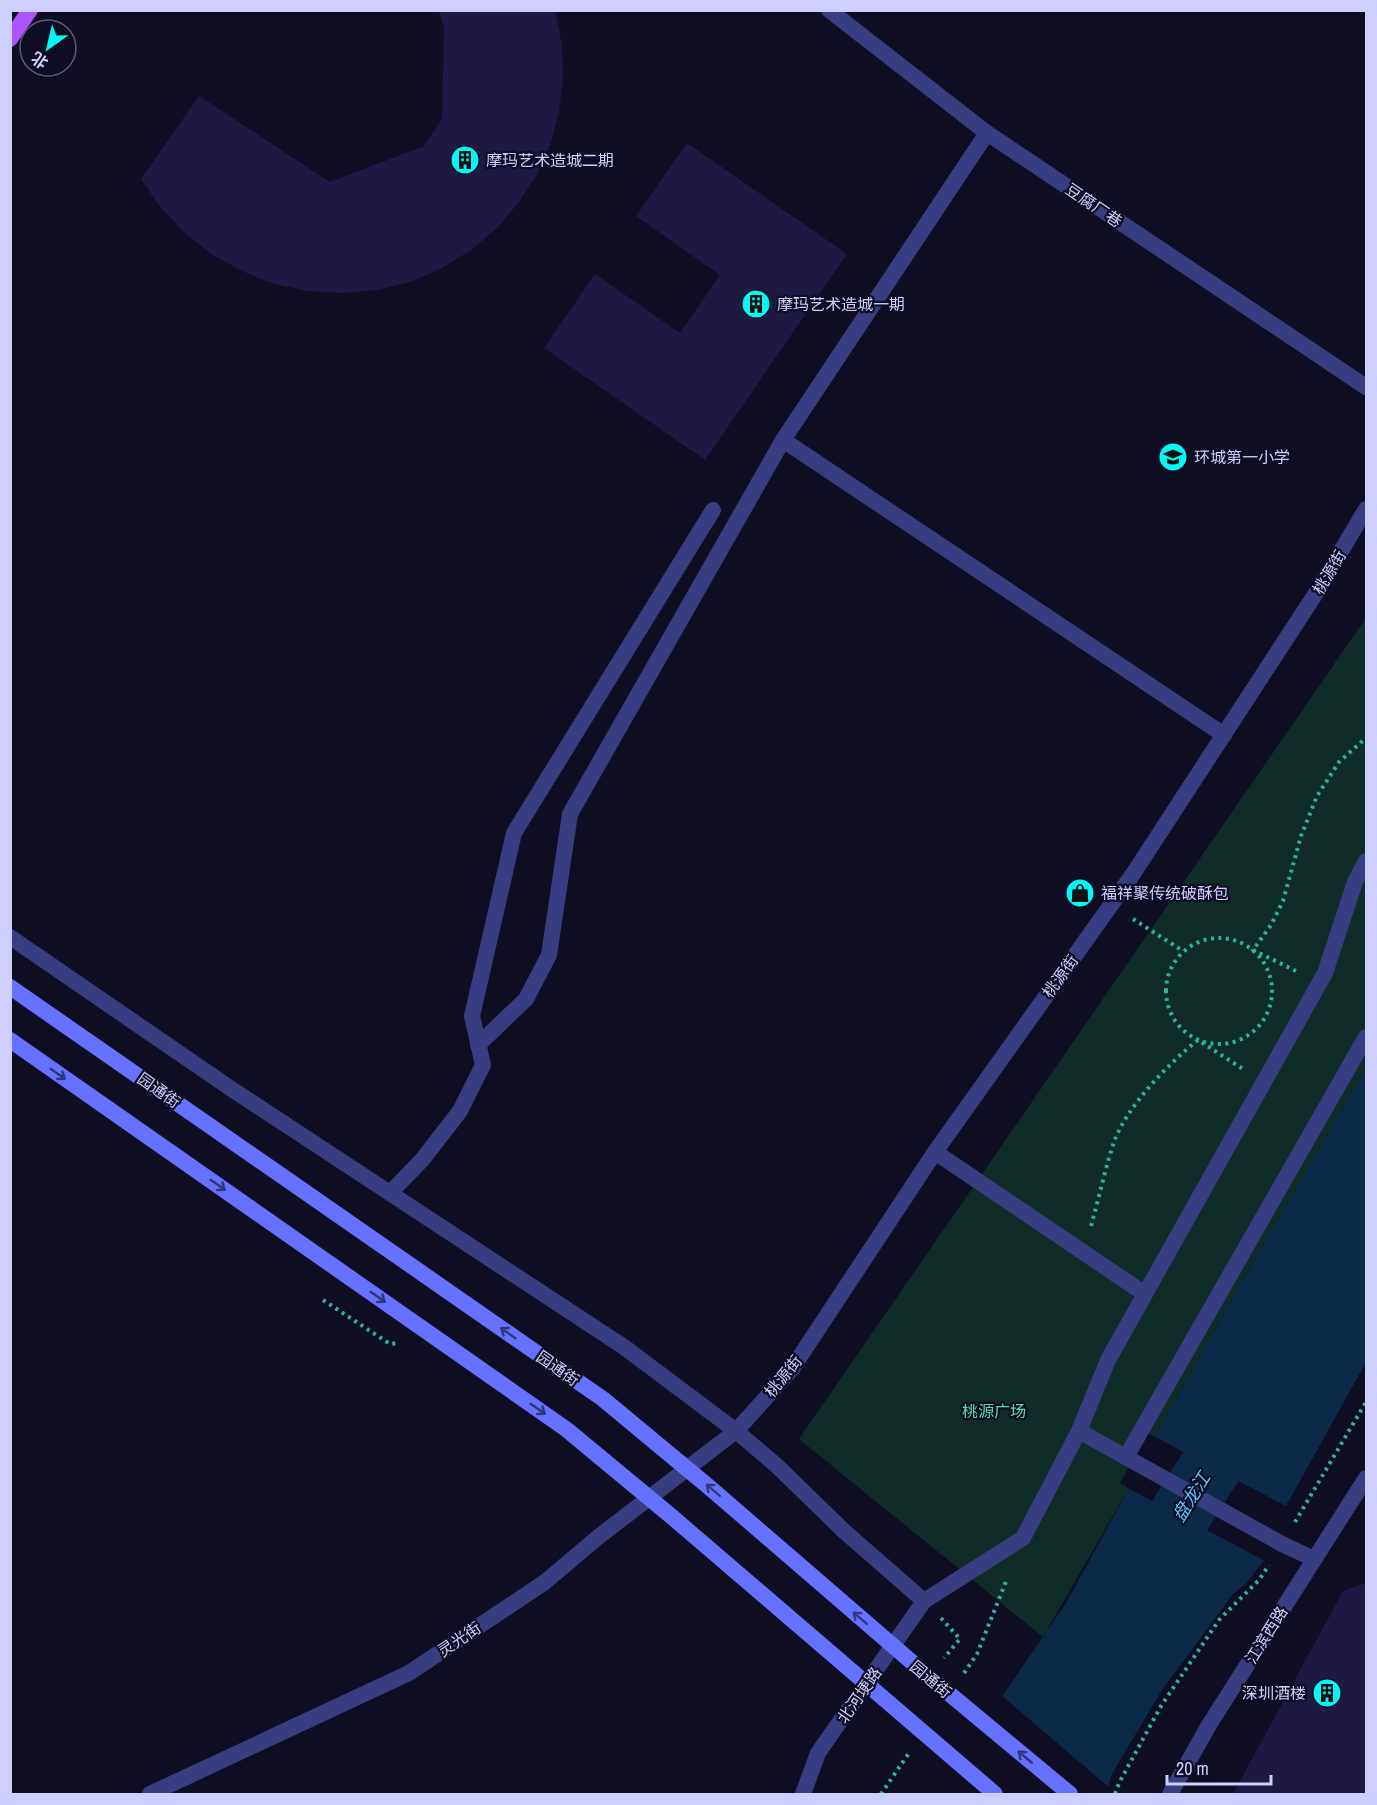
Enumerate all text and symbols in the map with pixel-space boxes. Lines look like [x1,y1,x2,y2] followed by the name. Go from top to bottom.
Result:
[18,18,78,78] north arrow
[27,47,52,74] text: 北
[449,144,481,176] building icon: 摩玛艺术造城二期
[486,149,614,171] place label: 摩玛艺术造城二期
[1061,178,1127,232] street label: 豆腐厂巷
[740,288,772,320] building icon: 摩玛艺术造城一期
[777,293,905,315] place label: 摩玛艺术造城一期
[1157,441,1189,473] school or university icon: 环城第一小学
[1194,446,1290,468] place label: 环城第一小学
[1307,546,1351,598] street label: 桃源街
[1064,877,1096,909] shop icon: 福祥聚传统破酥包
[1101,882,1229,904] place label: 福祥聚传统破酥包
[1037,950,1083,1002] street label: 桃源街
[133,1067,185,1113] street label: 园通街
[50,1068,66,1080] one-way arrow
[210,1179,226,1191] one-way arrow
[369,1291,386,1303] one-way arrow
[501,1327,517,1339] one-way arrow
[532,1345,584,1391] street label: 园通街
[759,1350,807,1402] street label: 桃源街
[962,1400,1026,1422] park label: 桃源广场
[529,1403,545,1415] one-way arrow
[1166,1466,1217,1527] water label: 盘龙江
[706,1483,721,1497] one-way arrow
[1240,1602,1292,1668] street label: 江滨西路
[853,1611,868,1625] one-way arrow
[433,1616,485,1662] street label: 灵光街
[906,1655,956,1703] street label: 园通街
[832,1662,886,1728] street label: 北河埂路
[1311,1677,1343,1709] building icon: 深圳酒楼
[1242,1682,1306,1704] place label: 深圳酒楼
[1167,1748,1270,1786] scale bar
[1018,1750,1033,1764] one-way arrow
[1176,1756,1209,1781] text: 20 m

